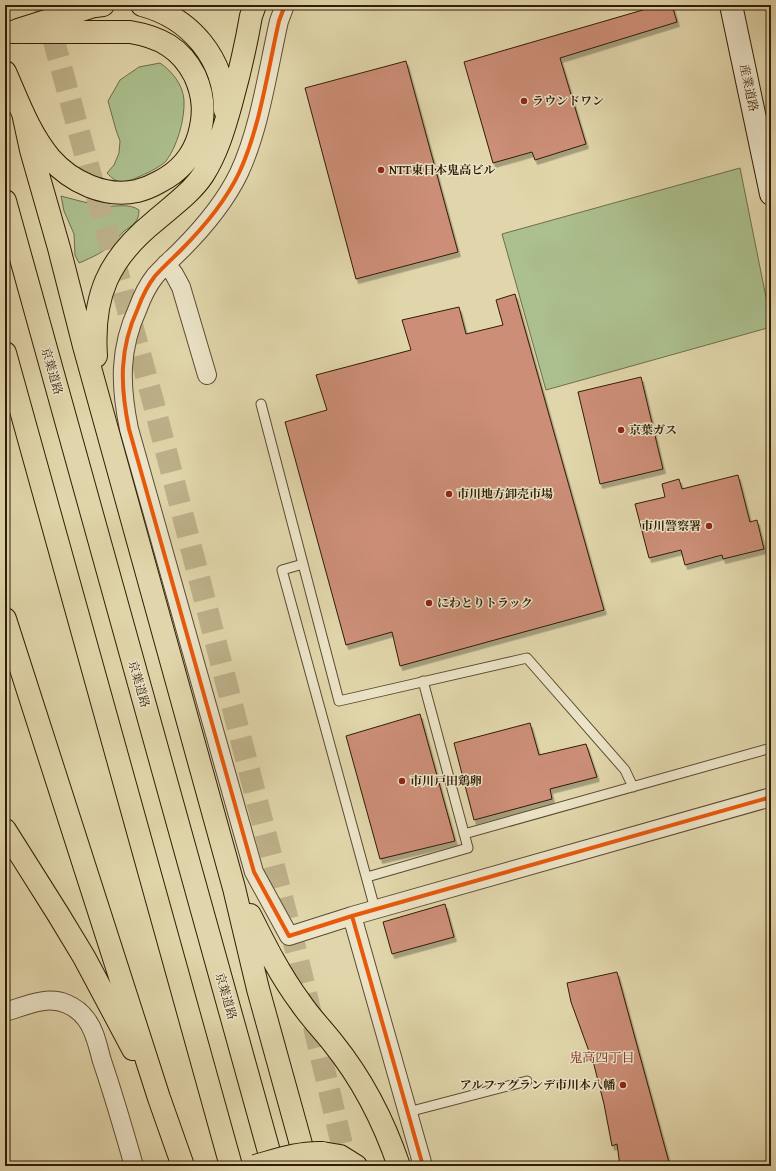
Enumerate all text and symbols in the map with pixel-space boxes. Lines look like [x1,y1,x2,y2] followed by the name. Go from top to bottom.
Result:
[736,63,763,113] street label: 産業道路
[532,92,604,109] place label: ラウンドワン
[519,96,529,106] marker: ラウンドワン
[389,161,495,178] place label: NTT東日本鬼高ビル
[376,165,386,175] marker: NTT東日本鬼高ビル
[38,345,67,396] street label: 京葉道路
[629,421,677,438] place label: 京葉ガス
[616,425,626,435] marker: 京葉ガス
[457,485,553,502] place label: 市川地方卸売市場
[444,489,454,499] marker: 市川地方卸売市場
[641,517,701,534] place label: 市川警察署
[704,521,714,531] marker: 市川警察署
[437,594,533,611] place label: にわとりトラック
[424,598,434,608] marker: にわとりトラック
[125,658,154,709] street label: 京葉道路
[410,772,482,789] place label: 市川戸田鶏卵
[397,776,407,786] marker: 市川戸田鶏卵
[212,970,241,1021] street label: 京葉道路
[569,1048,635,1067] district label: 鬼高四丁目
[460,1076,616,1093] place label: アルファグランデ市川本八幡
[618,1080,628,1090] marker: アルファグランデ市川本八幡

